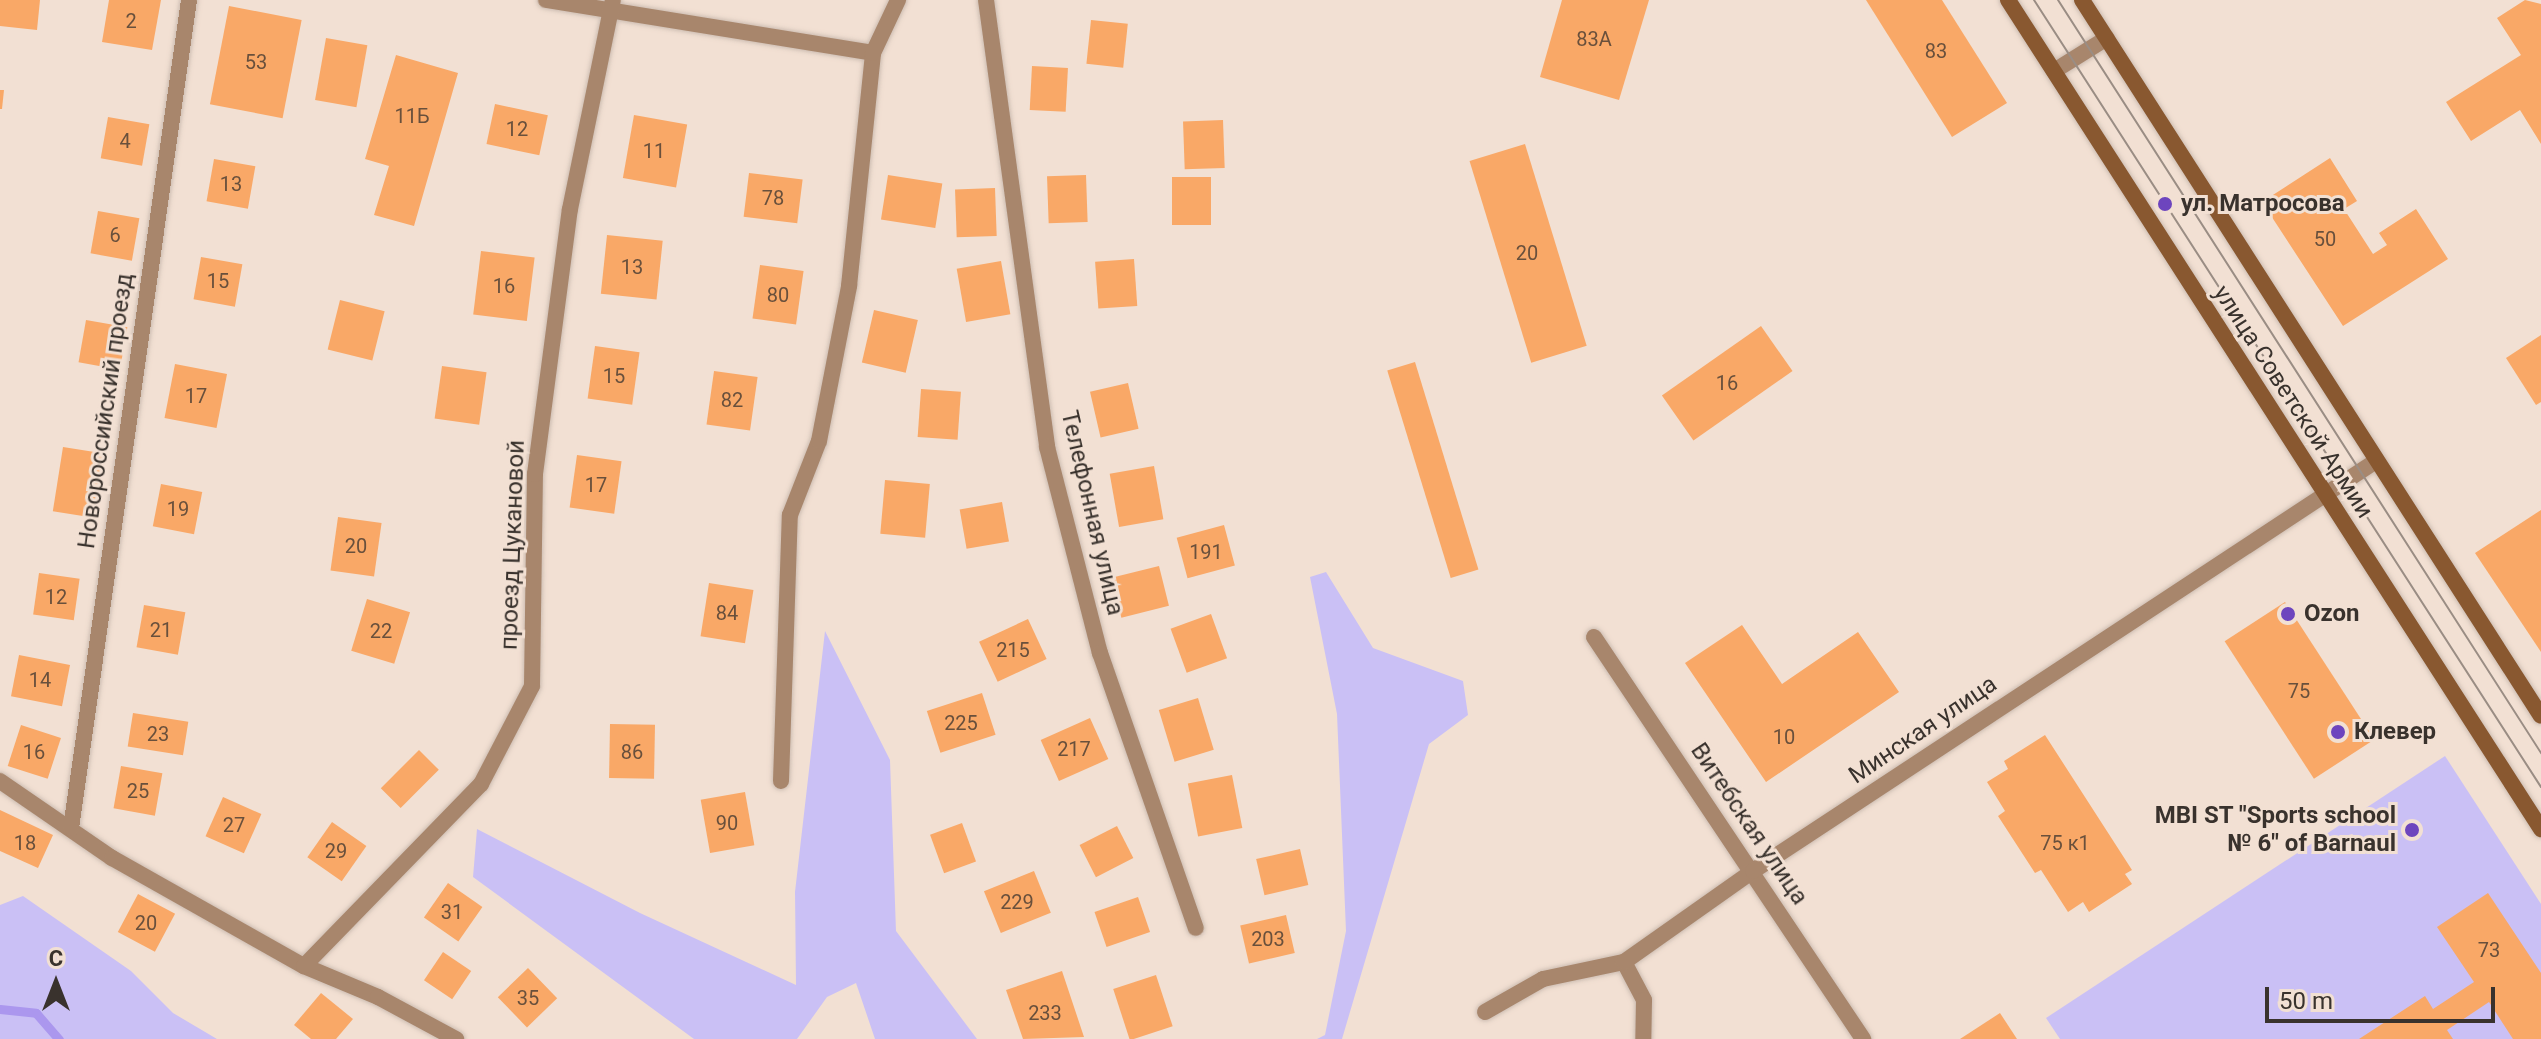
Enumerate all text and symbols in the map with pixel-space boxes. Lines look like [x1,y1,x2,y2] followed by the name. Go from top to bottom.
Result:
[125,9,137,33] house number: 2
[1576,27,1612,51] house number: 83А
[1925,39,1947,63] house number: 83
[245,50,267,74] house number: 53
[394,104,430,128] house number: 11Б
[506,117,528,141] house number: 12
[119,129,131,153] house number: 4
[643,139,665,163] house number: 11
[220,172,242,196] house number: 13
[762,186,784,210] house number: 78
[2181,190,2345,218] place label: ул. Матросова
[2156,195,2174,213] marker: ул. Матросова
[109,223,121,247] house number: 6
[2314,227,2336,251] house number: 50
[1516,241,1538,265] house number: 20
[621,255,643,279] house number: 13
[207,269,229,293] house number: 15
[72,271,140,551] street label: Новороссийский проезд
[493,274,515,298] house number: 16
[2207,280,2379,524] street label: улица Советской Армии
[767,283,789,307] house number: 80
[603,364,625,388] house number: 15
[1716,371,1738,395] house number: 16
[185,384,207,408] house number: 17
[721,388,743,412] house number: 82
[1054,408,1130,618] street label: Телефонная улица
[495,440,531,650] street label: проезд Цукановой
[585,473,607,497] house number: 17
[167,497,189,521] house number: 19
[345,534,367,558] house number: 20
[1189,540,1223,564] house number: 191
[45,585,67,609] house number: 12
[2304,600,2360,628] place label: Ozon
[716,601,738,625] house number: 84
[2279,605,2297,623] marker: Ozon
[150,618,172,642] house number: 21
[370,619,392,643] house number: 22
[996,638,1030,662] house number: 215
[29,668,51,692] house number: 14
[1844,670,2002,790] street label: Минская улица
[2288,679,2310,703] house number: 75
[944,711,978,735] house number: 225
[2354,718,2436,746] place label: Клевер
[147,722,169,746] house number: 23
[2329,723,2347,741] marker: Клевер
[1773,725,1795,749] house number: 10
[1057,737,1091,761] house number: 217
[1684,738,1814,910] street label: Витебская улица
[23,740,45,764] house number: 16
[621,740,643,764] house number: 86
[127,779,149,803] house number: 25
[2154,802,2396,858] place label: MBI ST "Sports school № 6" of Barnaul
[716,811,738,835] house number: 90
[223,813,245,837] house number: 27
[2403,821,2421,839] marker: MBI ST "Sports school № 6" of Barnaul
[14,831,36,855] house number: 18
[2040,831,2090,855] house number: 75 к1
[325,839,347,863] house number: 29
[1000,890,1034,914] house number: 229
[441,900,463,924] house number: 31
[135,911,157,935] house number: 20
[1251,927,1285,951] house number: 203
[2478,938,2500,962] house number: 73
[16,943,96,1023] north arrow
[49,946,63,971] text: С
[2269,971,2499,1021] scale bar
[517,986,539,1010] house number: 35
[2279,987,2333,1015] text: 50 m
[1028,1001,1062,1025] house number: 233

